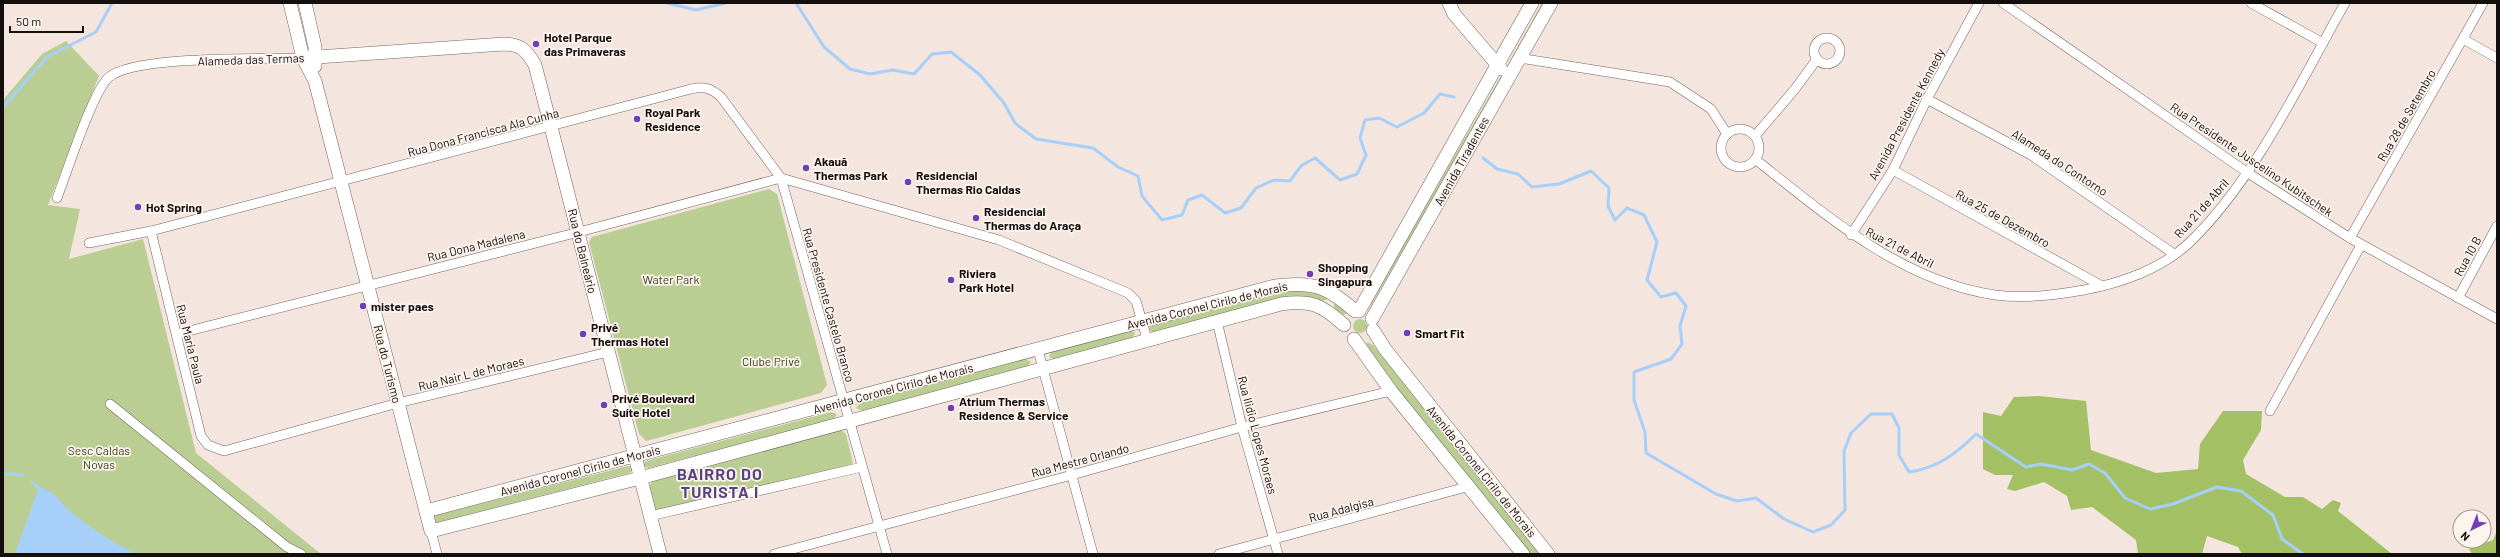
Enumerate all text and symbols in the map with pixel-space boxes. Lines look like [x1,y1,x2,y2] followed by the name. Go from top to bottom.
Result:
[10,8,83,34] scale bar
[16,14,41,28] text: 50 m
[544,30,626,58] place label: Hotel Parque das Primaveras
[531,39,541,49] marker: Hotel Parque das Primaveras
[1865,45,1947,182] street label: Avenida Presidente Kennedy
[197,50,305,68] street label: Alameda das Termas
[2374,66,2438,164] street label: Rua 28 de Setembro
[2168,99,2336,219] street label: Rua Presidente Juscelino Kubitschek
[406,105,560,159] street label: Rua Dona Francisca Ala Cunha
[645,105,701,133] place label: Royal Park Residence
[632,114,642,124] marker: Royal Park Residence
[1431,114,1491,208] street label: Avenida Tiradentes
[2010,126,2110,198] street label: Alameda do Contorno
[814,154,888,182] place label: Akauã Thermas Park
[801,163,811,173] marker: Akauã Thermas Park
[916,168,1021,196] place label: Residencial Thermas Rio Caldas
[2171,176,2231,240] street label: Rua 21 de Abril
[903,177,913,187] marker: Residencial Thermas Rio Caldas
[1953,186,2053,250] street label: Rua 25 de Dezembro
[146,200,202,214] place label: Hot Spring
[133,202,143,212] marker: Hot Spring
[984,204,1081,232] place label: Residencial Thermas do Araça
[566,207,600,295] street label: Rua do Balneário
[971,213,981,223] marker: Residencial Thermas do Araça
[1864,224,1936,270] street label: Rua 21 de Abril
[426,226,526,264] street label: Rua Dona Madalena
[800,226,858,384] street label: Rua Presidente Castelo Branco
[2450,234,2484,278] street label: Rua 10 B
[1318,260,1372,288] place label: Shopping Singapura
[959,266,1014,294] place label: Riviera Park Hotel
[1305,269,1315,279] marker: Shopping Singapura
[643,272,699,286] park label: Water Park
[946,275,956,285] marker: Riviera Park Hotel
[1125,278,1289,332] street label: Avenida Coronel Cirilo de Morais
[371,299,434,313] place label: mister paes
[358,301,368,311] marker: mister paes
[174,303,208,385] street label: Rua Maria Paula
[591,320,669,348] place label: Privé Thermas Hotel
[372,323,404,405] street label: Rua do Turismo
[1415,326,1465,340] place label: Smart Fit
[1402,328,1412,338] marker: Smart Fit
[578,329,588,339] marker: Privé Thermas Hotel
[417,353,526,393] street label: Rua Nair L de Moraes
[742,354,800,368] park label: Clube Privé
[811,360,975,416] street label: Avenida Coronel Cirilo de Morais
[1235,374,1281,496] street label: Rua Ilidio Lopes Moraes
[612,391,695,419] place label: Privé Boulevard Suíte Hotel
[959,394,1069,422] place label: Atrium Thermas Residence & Service
[599,400,609,410] marker: Privé Boulevard Suíte Hotel
[1425,402,1540,540] street label: Avenida Coronel Cirilo de Morais
[946,403,956,413] marker: Atrium Thermas Residence & Service
[1030,440,1130,480] street label: Rua Mestre Orlando
[498,442,662,498] street label: Avenida Coronel Cirilo de Morais
[68,443,130,471] park label: Sesc Caldas Novas
[677,464,763,501] district label: BAIRRO DO TURISTA I
[1307,494,1375,524] street label: Rua Adalgisa
[2452,509,2492,549] north arrow
[2458,529,2472,544] text: N

